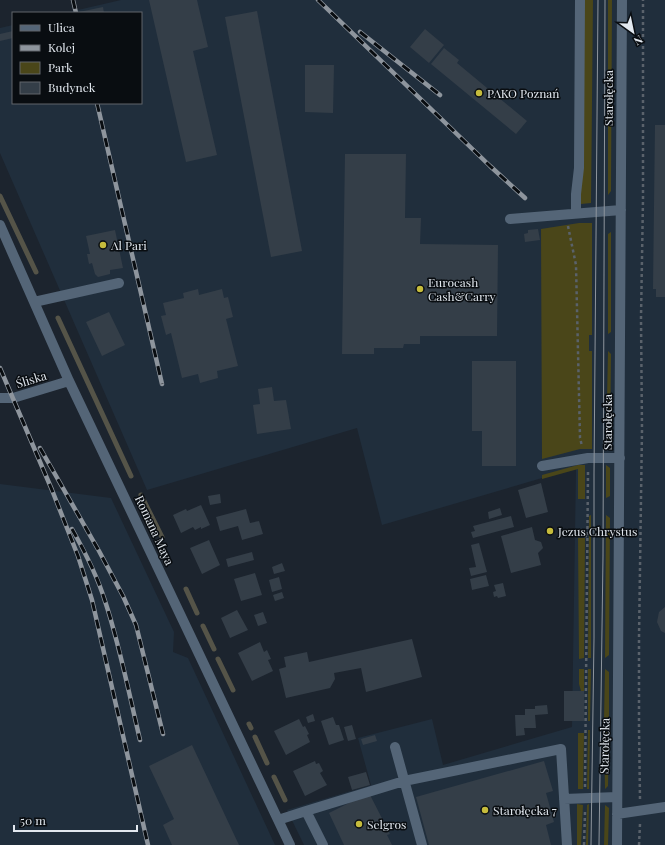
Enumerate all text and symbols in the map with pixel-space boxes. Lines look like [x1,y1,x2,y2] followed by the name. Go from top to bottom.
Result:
[12,12,142,104] legend
[613,12,653,52] north arrow
[48,19,75,35] text: Ulica
[631,32,646,49] text: N
[48,39,75,55] text: Kolej
[48,59,73,75] text: Park
[600,70,616,126] street label: Starołęcka
[48,79,96,95] text: Budynek
[487,85,559,101] place label: PAKO Poznań
[474,88,484,98] marker: PAKO Poznań
[110,237,147,253] place label: Al Pari
[98,240,108,250] marker: Al Pari
[428,274,496,304] place label: Eurocash Cash&Carry
[415,284,425,294] marker: Eurocash Cash&Carry
[14,367,48,391] street label: Śliska
[599,394,615,450] street label: Starołęcka
[132,493,178,567] street label: Romana Maya
[557,523,637,539] place label: Jezus Chrystus
[545,526,555,536] marker: Jezus Chrystus
[596,718,612,774] street label: Starołęcka
[493,802,557,818] place label: Starołęcka 7
[480,805,490,815] marker: Starołęcka 7
[14,807,137,833] scale bar
[20,812,46,828] text: 50 m
[367,816,406,832] place label: Selgros
[354,819,364,829] marker: Selgros

